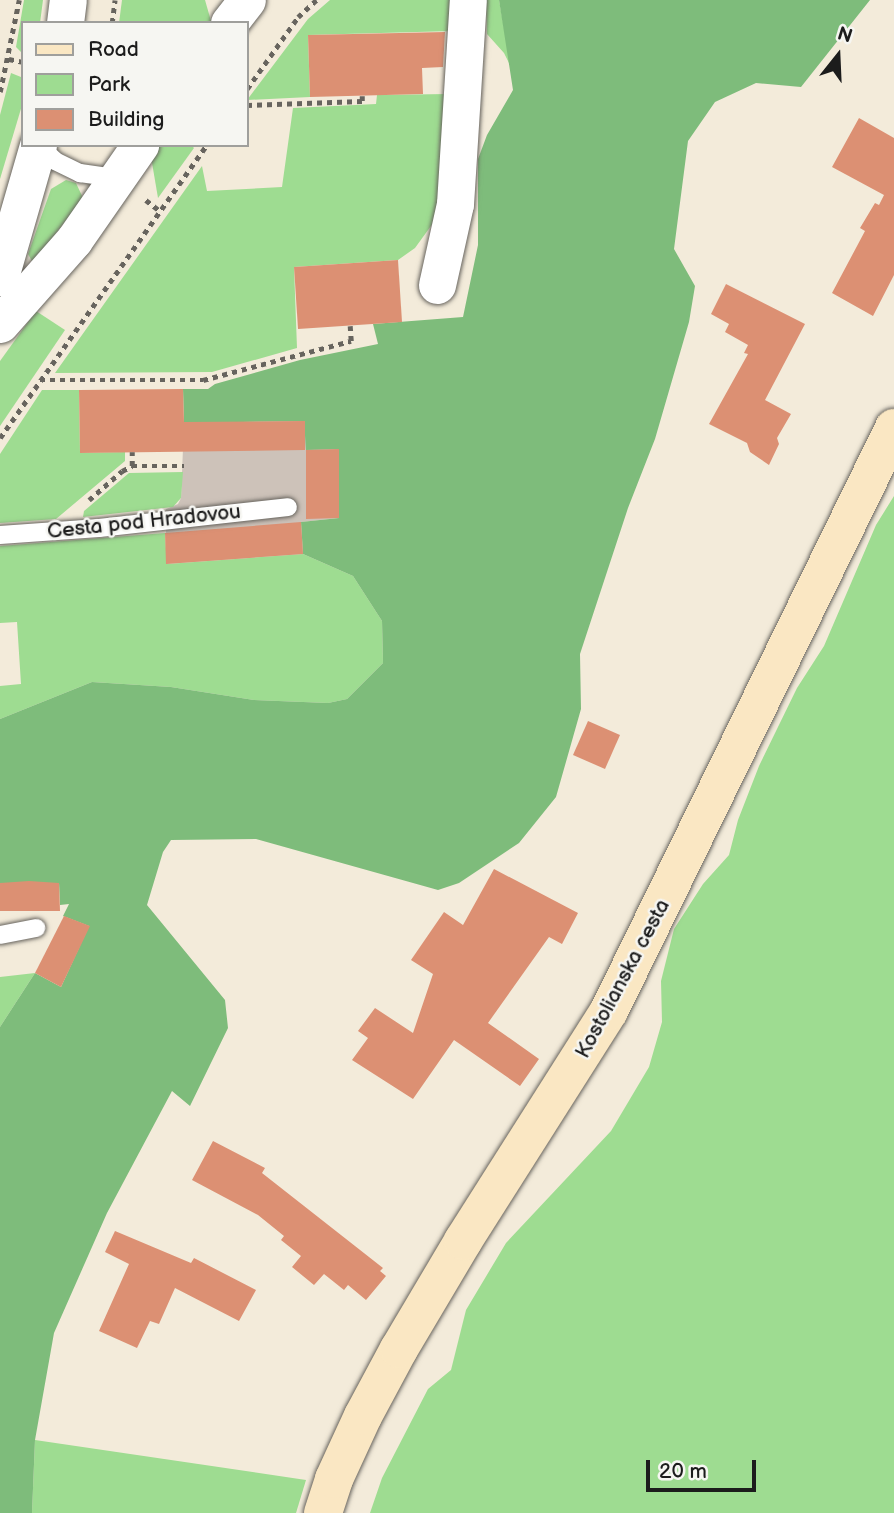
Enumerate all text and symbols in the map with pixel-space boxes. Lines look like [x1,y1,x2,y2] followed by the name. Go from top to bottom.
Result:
[21,21,248,147] legend
[803,21,873,91] north arrow
[834,22,855,49] text: N
[88,37,139,62] text: Road
[88,72,130,97] text: Park
[88,107,164,132] text: Building
[46,499,242,545] street label: Cesta pod Hradovou
[570,895,676,1063] street label: Kostolianska cesta
[649,1446,759,1490] scale bar
[659,1459,707,1484] text: 20 m

